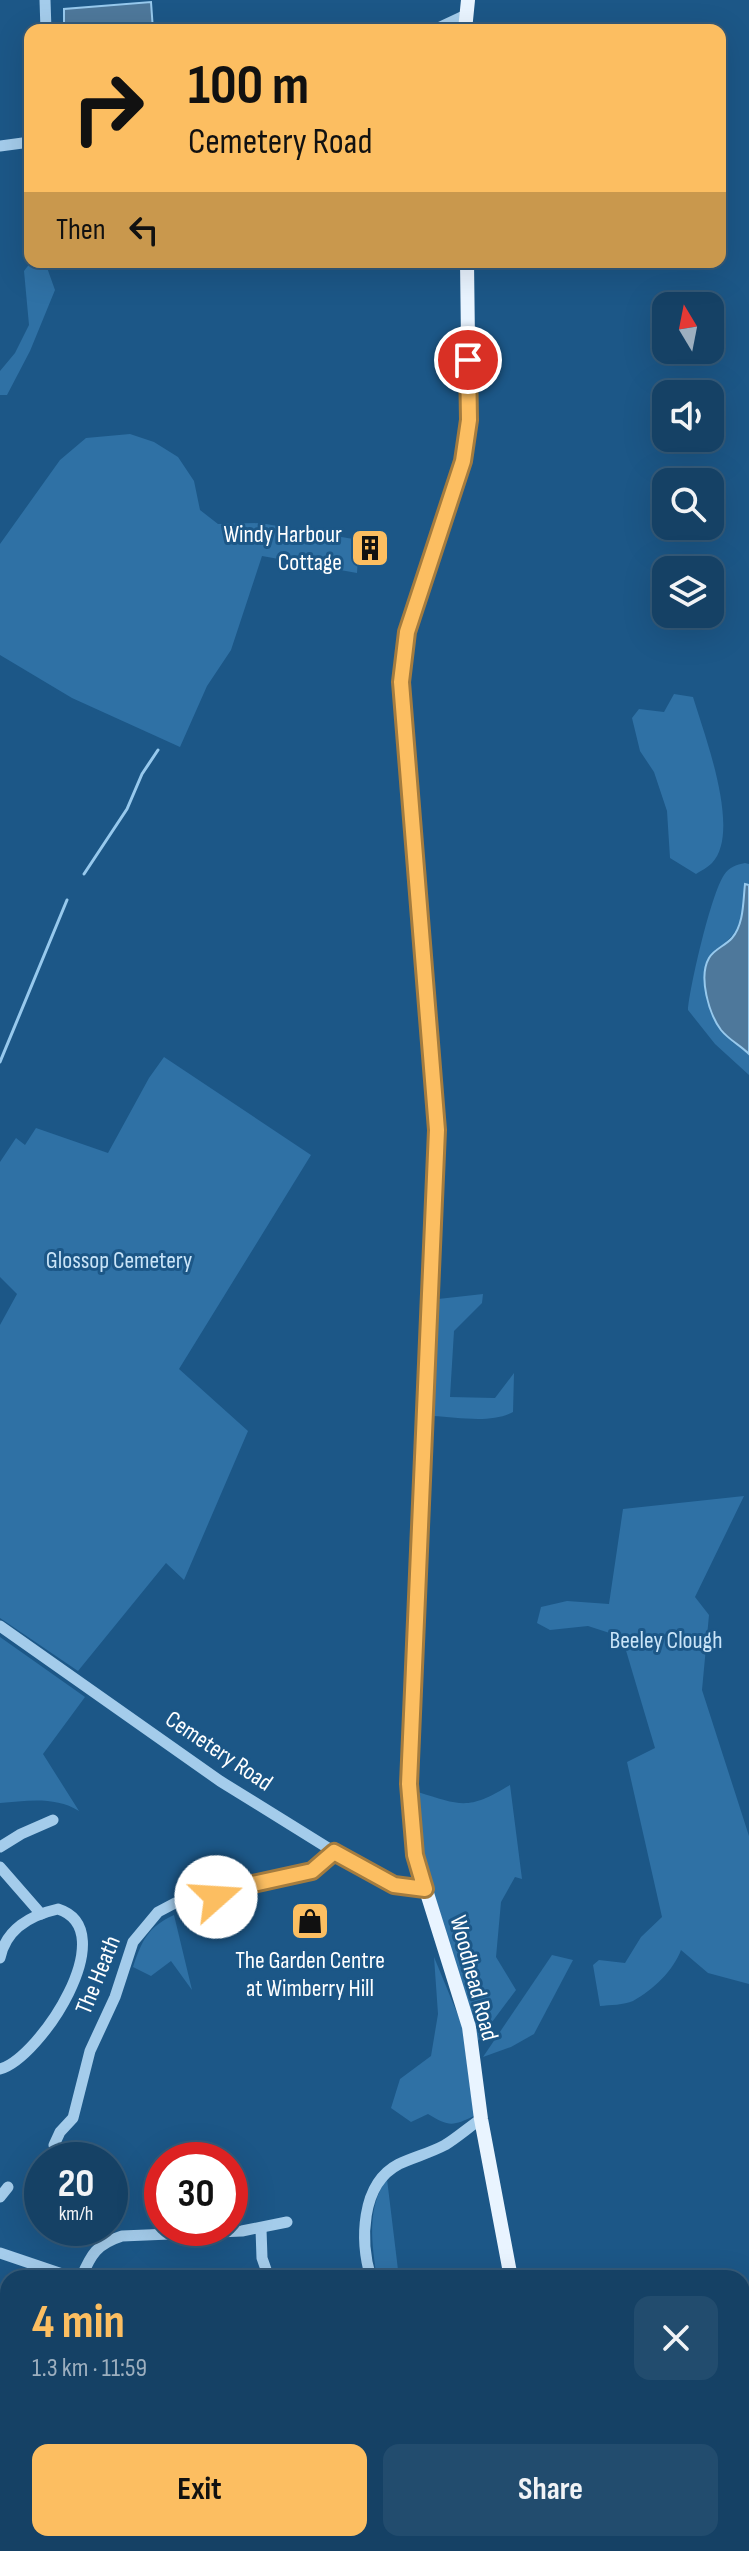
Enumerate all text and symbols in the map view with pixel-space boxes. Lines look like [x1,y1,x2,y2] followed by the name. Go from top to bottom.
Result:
[188,53,309,120] text: 100 m
[56,56,160,160] icon: right
[188,121,372,164] text: Cemetery Road
[122,208,166,252] icon: left
[56,212,106,248] text: Then
[652,292,724,364] north arrow
[652,292,724,628] map controls
[434,326,502,394] pin
[446,338,490,382] icon: arrive
[652,380,724,452] button: sound
[652,468,724,540] button: search
[223,520,342,577] place label: Windy Harbour Cottage
[349,527,391,569] building icon: Windy Harbour Cottage
[652,556,724,628] button: layers
[46,1246,192,1275] park label: Glossop Cemetery
[610,1626,722,1655] park label: Beeley Clough
[160,1705,278,1797] street label: Cemetery Road
[174,1855,258,1939] position arrow
[289,1900,331,1942] shop icon: The Garden Centre at Wimberry Hill
[443,1912,505,2044] street label: Woodhead Road
[69,1932,127,2018] street label: The Heath
[235,1946,385,2003] place label: The Garden Centre at Wimberry Hill
[144,2142,248,2246] speed limit sign: 30
[58,2160,94,2208] text: 20
[59,2202,93,2226] text: km/h
[32,2294,125,2351] text: 4 min
[634,2296,718,2380] button: close
[32,2353,147,2384] text: 1.3 km · 11:59
[32,2444,367,2536] button: Exit
[383,2444,718,2536] button: Share

